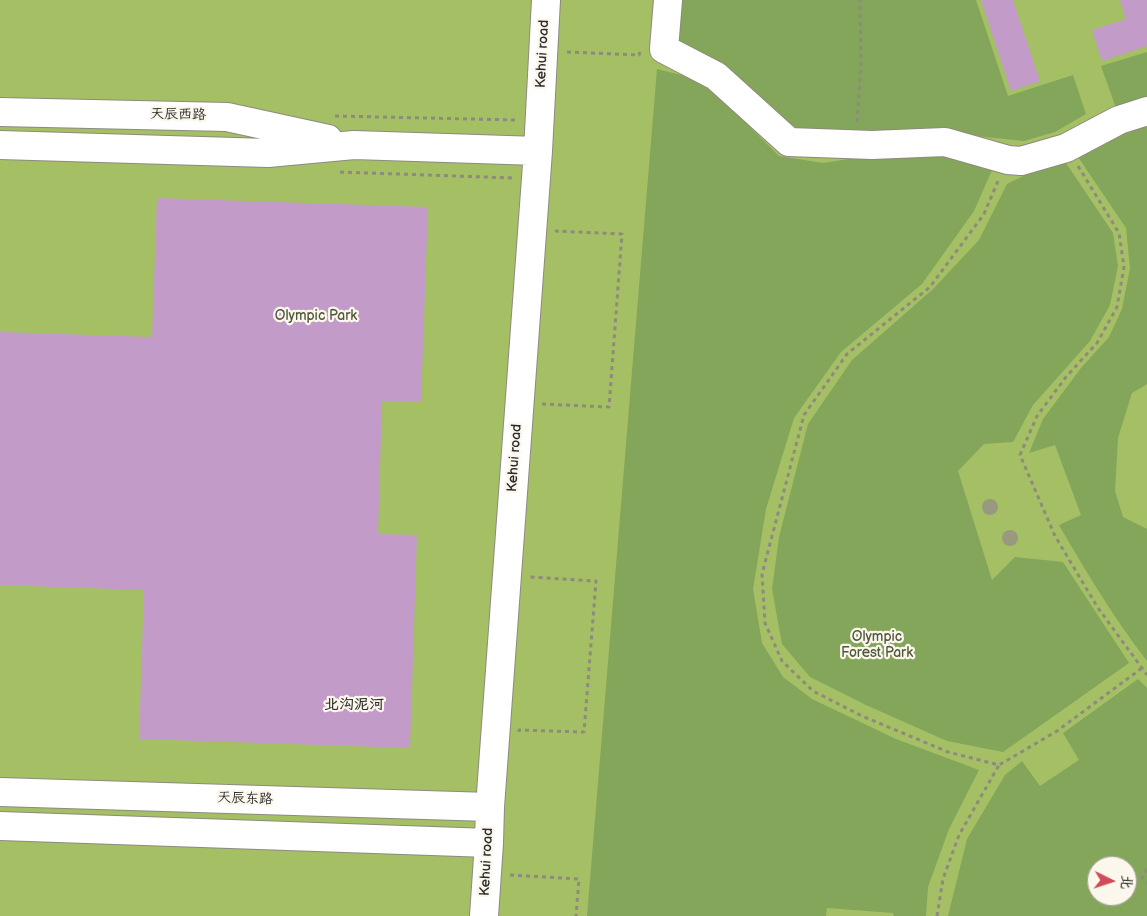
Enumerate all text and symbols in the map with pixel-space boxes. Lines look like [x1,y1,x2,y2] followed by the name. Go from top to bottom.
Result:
[533,19,553,89] street label: Kehui road
[150,106,206,124] street label: 天辰西路
[275,308,357,324] park label: Olympic Park
[504,423,526,493] street label: Kehui road
[841,629,913,662] park label: Olympic Forest Park
[324,696,384,714] district label: 北沟泥河
[217,790,273,808] street label: 天辰东路
[477,827,497,897] street label: Kehui road
[1087,856,1137,906] north arrow
[1117,874,1135,890] text: 北

